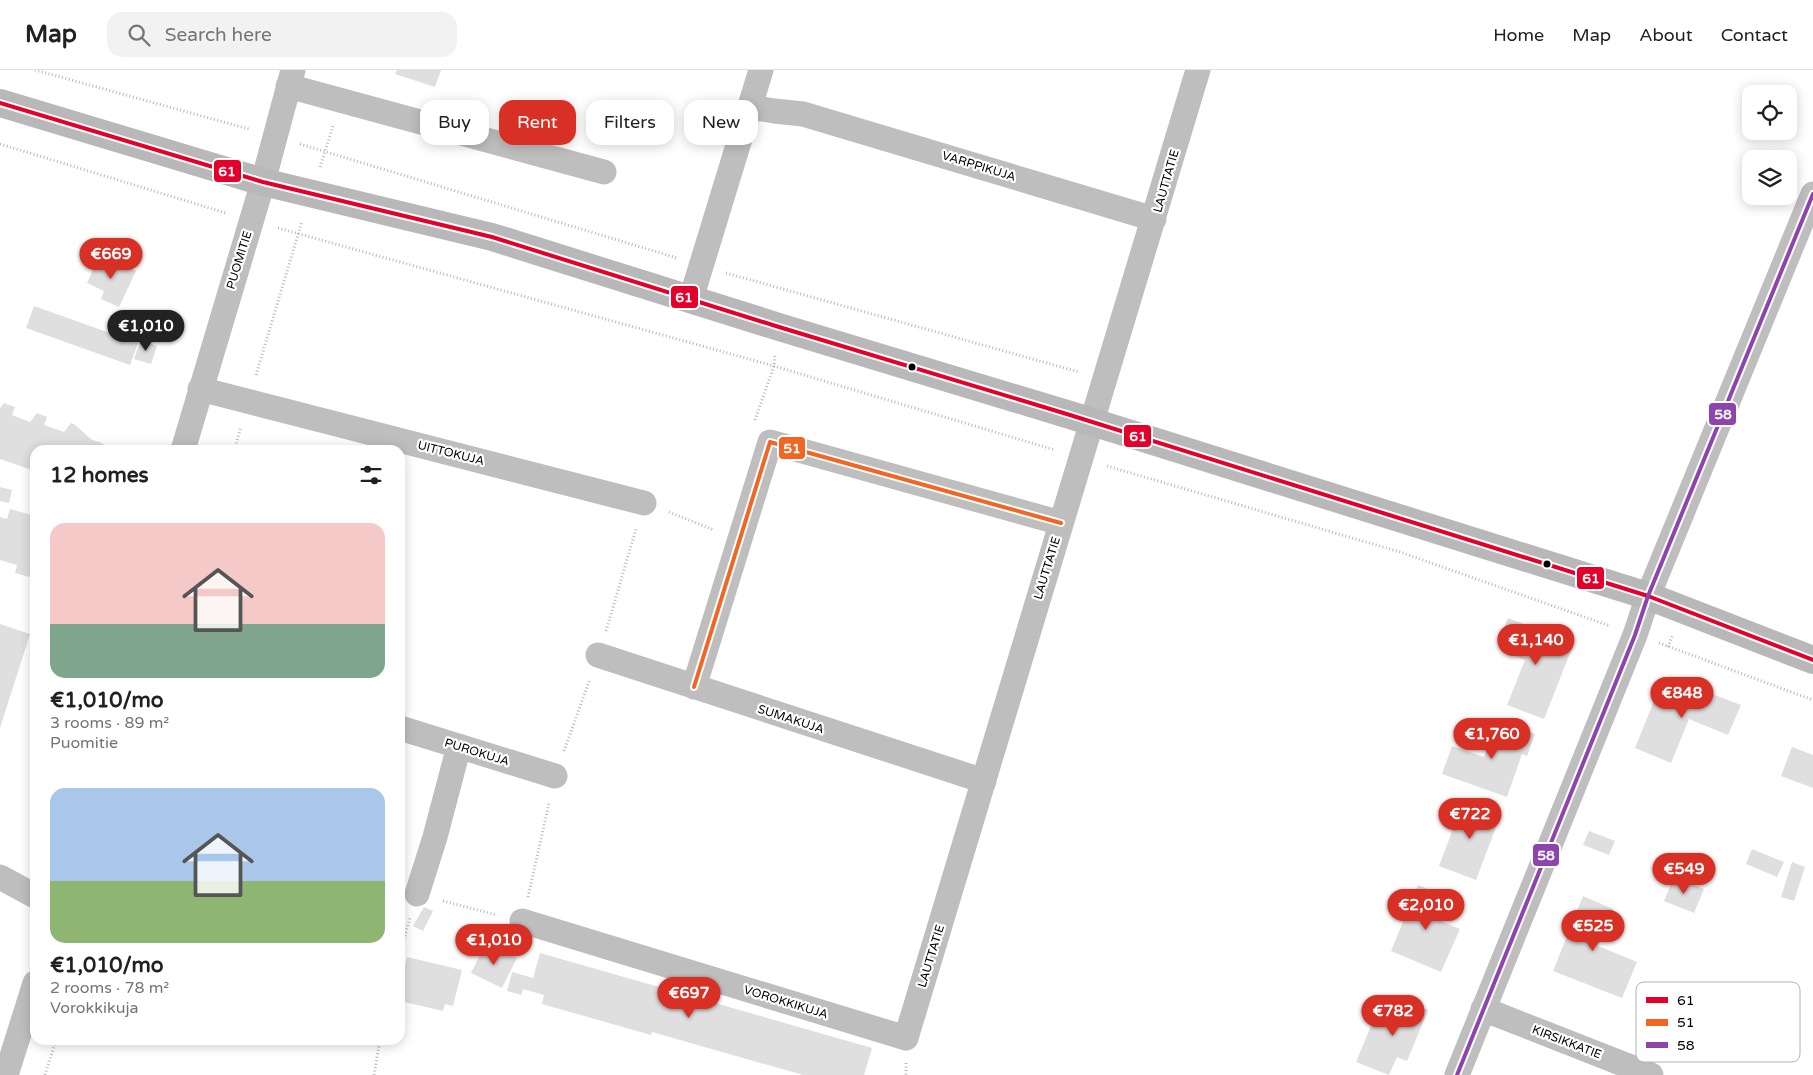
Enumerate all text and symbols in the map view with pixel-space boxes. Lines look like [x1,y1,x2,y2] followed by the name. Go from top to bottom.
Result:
[107,12,457,57] search box
[25,20,77,49] text: Map
[125,21,153,49] icon: search
[165,24,272,46] text: Search here
[1493,24,1544,46] text: Home
[1572,24,1611,46] text: Map
[1639,24,1693,46] text: About
[1721,24,1788,46] text: Contact
[1742,85,1797,205] map controls
[1742,85,1797,140] button: locate
[420,100,489,145] chip: Buy
[499,100,576,145] chip: Rent
[586,100,674,145] chip: Filters
[684,100,758,145] chip: New
[940,148,1018,184] street label: VARPPIKUJA
[1150,148,1182,214] street label: LAUTTATIE
[1742,150,1797,205] button: layers
[213,159,242,183] line badge: 61
[218,163,236,180] text: 61
[223,229,255,291] street label: PUOMITIE
[81,238,141,280] pin: €669
[90,244,132,264] text: €669
[670,285,699,309] line badge: 61
[675,289,693,306] text: 61
[105,310,187,352] pin: €1,010
[118,316,174,336] text: €1,010
[907,362,917,372] unlabelled marker
[1708,402,1737,426] line badge: 58
[1714,406,1732,423] text: 58
[1123,424,1152,448] line badge: 61
[1129,428,1147,445] text: 61
[778,436,806,460] line badge: 51
[416,438,486,468] street label: UITTOKUJA
[783,440,801,457] text: 51
[357,461,385,489] icon: filters
[50,463,149,488] text: 12 homes
[1031,535,1063,601] street label: LAUTTATIE
[173,555,263,645] icon: home
[1542,559,1552,569] unlabelled marker
[1576,566,1605,590] line badge: 61
[1582,570,1600,587] text: 61
[1495,624,1577,666] pin: €1,140
[1508,630,1564,650] text: €1,140
[1652,676,1712,719] pin: €848
[1661,683,1703,703] text: €848
[50,688,164,713] text: €1,010/mo
[756,702,826,736] street label: SUMAKUJA
[50,713,169,733] text: 3 rooms · 89 m²
[1451,718,1533,760] pin: €1,760
[1464,724,1520,744] text: €1,760
[50,733,118,753] text: Puomitie
[443,735,511,769] street label: PUROKUJA
[1440,798,1500,840] pin: €722
[1449,804,1491,824] text: €722
[173,820,263,910] icon: home
[1532,843,1560,867] line badge: 58
[1537,847,1555,864] text: 58
[1654,852,1714,895] pin: €549
[1663,859,1705,879] text: €549
[1385,888,1467,931] pin: €2,010
[1398,895,1454,915] text: €2,010
[1563,910,1623,952] pin: €525
[1572,916,1614,936] text: €525
[915,923,947,989] street label: LAUTTATIE
[453,924,535,966] pin: €1,010
[466,930,522,950] text: €1,010
[50,953,164,978] text: €1,010/mo
[659,976,719,1019] pin: €697
[50,978,169,998] text: 2 rooms · 78 m²
[1636,982,1800,1062] legend
[668,983,710,1003] text: €697
[742,983,830,1021] street label: VOROKKIKUJA
[1677,992,1695,1009] text: 61
[1363,994,1423,1037] pin: €782
[50,998,139,1018] text: Vorokkikuja
[1372,1001,1414,1021] text: €782
[1677,1014,1695,1031] text: 51
[1530,1022,1604,1062] street label: KIRSIKKATIE
[1677,1037,1695,1054] text: 58

